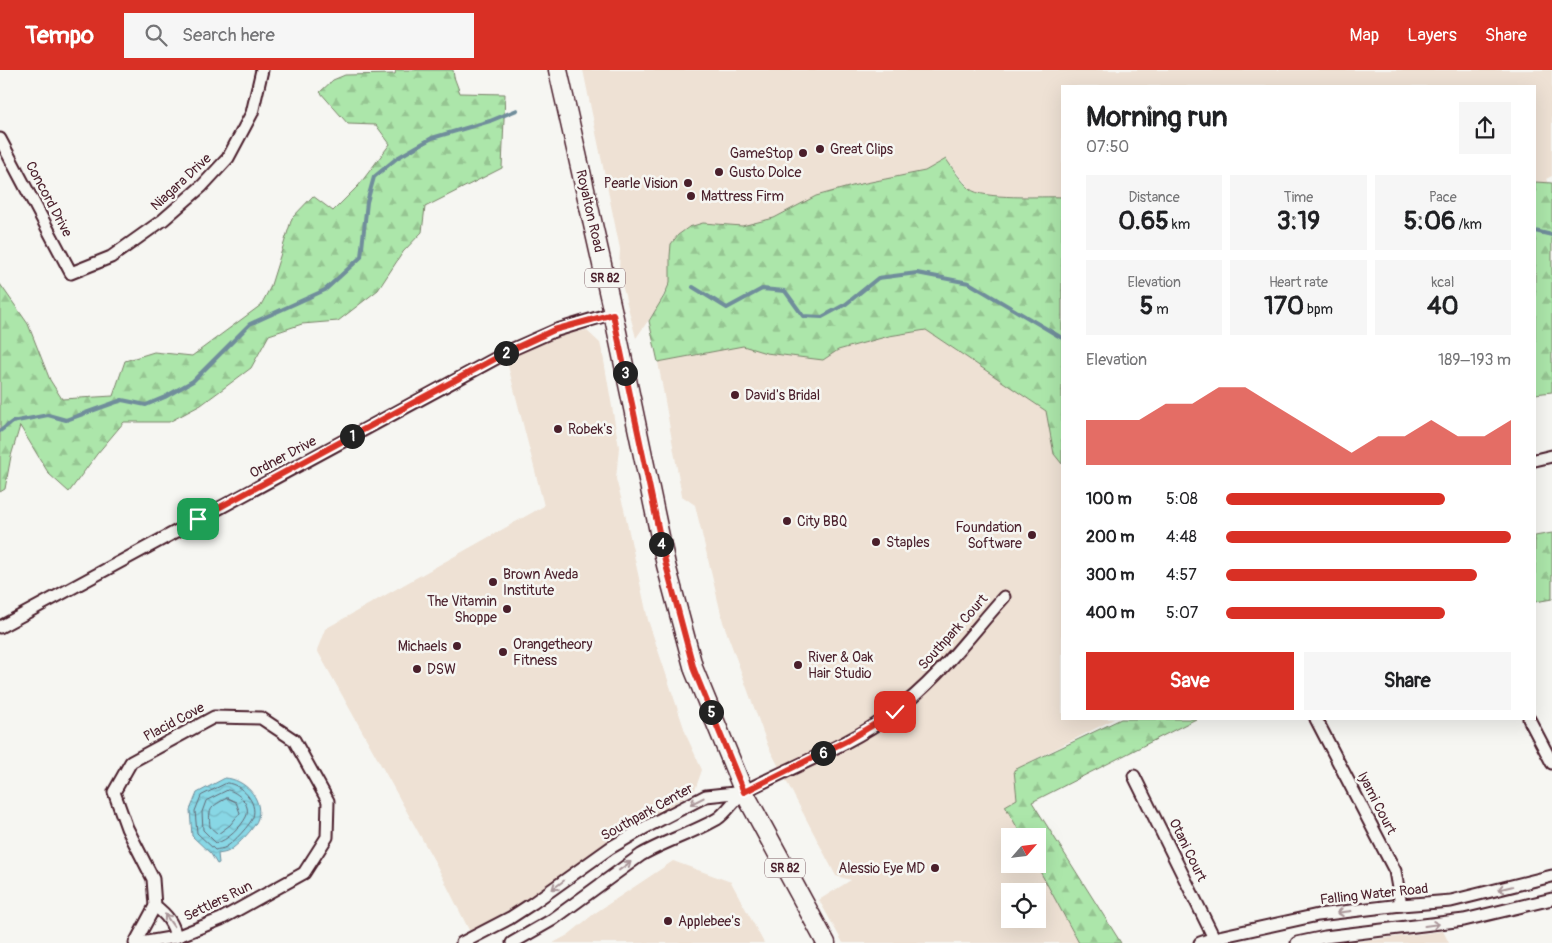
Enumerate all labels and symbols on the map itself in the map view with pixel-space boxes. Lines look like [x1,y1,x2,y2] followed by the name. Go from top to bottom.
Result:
[830,141,894,158] place label: Great Clips
[814,143,826,155] marker: Great Clips
[730,145,793,162] place label: GameStop
[797,147,809,159] marker: GameStop
[147,150,215,214] street label: Niagara Drive
[22,158,76,240] street label: Concord Drive
[729,164,802,181] place label: Gusto Dolce
[713,166,725,178] marker: Gusto Dolce
[572,168,608,254] street label: Royalton Road
[604,175,678,192] place label: Pearle Vision
[682,177,694,189] marker: Pearle Vision
[701,188,784,205] place label: Mattress Firm
[685,190,697,202] marker: Mattress Firm
[585,268,625,288] road number: SR 82
[494,340,518,366] pin: 2
[612,360,638,386] pin: 3
[745,387,820,404] place label: David's Bridal
[729,389,741,401] marker: David's Bridal
[568,421,613,438] place label: Robek's
[552,423,564,435] marker: Robek's
[340,424,364,448] pin: 1
[247,432,319,482] street label: Ordner Drive
[177,498,219,540] pin
[797,513,847,530] place label: City BBQ
[781,515,793,527] marker: City BBQ
[955,519,1022,552] place label: Foundation Software
[1026,529,1038,541] marker: Foundation Software
[648,532,674,556] pin: 4
[886,534,930,551] place label: Staples
[870,536,882,548] marker: Staples
[503,566,578,599] place label: Brown Aveda Institute
[487,576,499,588] marker: Brown Aveda Institute
[915,590,992,673] street label: Southpark Court
[427,593,497,626] place label: The Vitamin Shoppe
[501,603,513,615] marker: The Vitamin Shoppe
[513,636,592,669] place label: Orangetheory Fitness
[398,638,448,655] place label: Michaels
[451,640,463,652] marker: Michaels
[497,646,509,658] marker: Orangetheory Fitness
[808,649,873,682] place label: River & Oak Hair Studio
[792,659,804,671] marker: River & Oak Hair Studio
[427,661,456,678] place label: DSW
[411,663,423,675] marker: DSW
[874,691,916,733] pin
[141,699,207,745] street label: Placid Cove
[698,700,724,724] pin: 5
[810,740,836,766] pin: 6
[1354,769,1400,838] street label: Iyami Court
[598,780,696,844] street label: Southpark Center
[689,796,704,806] one-way arrow
[1165,816,1211,885] street label: Otani Court
[1001,828,1046,872] north arrow
[765,858,805,878] road number: SR 82
[838,860,925,877] place label: Alessio Eye MD
[618,861,632,871] one-way arrow
[929,862,941,874] marker: Alessio Eye MD
[181,877,255,925] street label: Settlers Run
[552,880,565,891] one-way arrow
[1319,880,1429,908] street label: Falling Water Road
[1497,884,1513,893] one-way arrow
[1337,907,1353,917] one-way arrow
[164,913,174,927] one-way arrow
[678,913,741,930] place label: Applebee's
[662,915,674,927] marker: Applebee's
[1423,920,1439,930] one-way arrow

